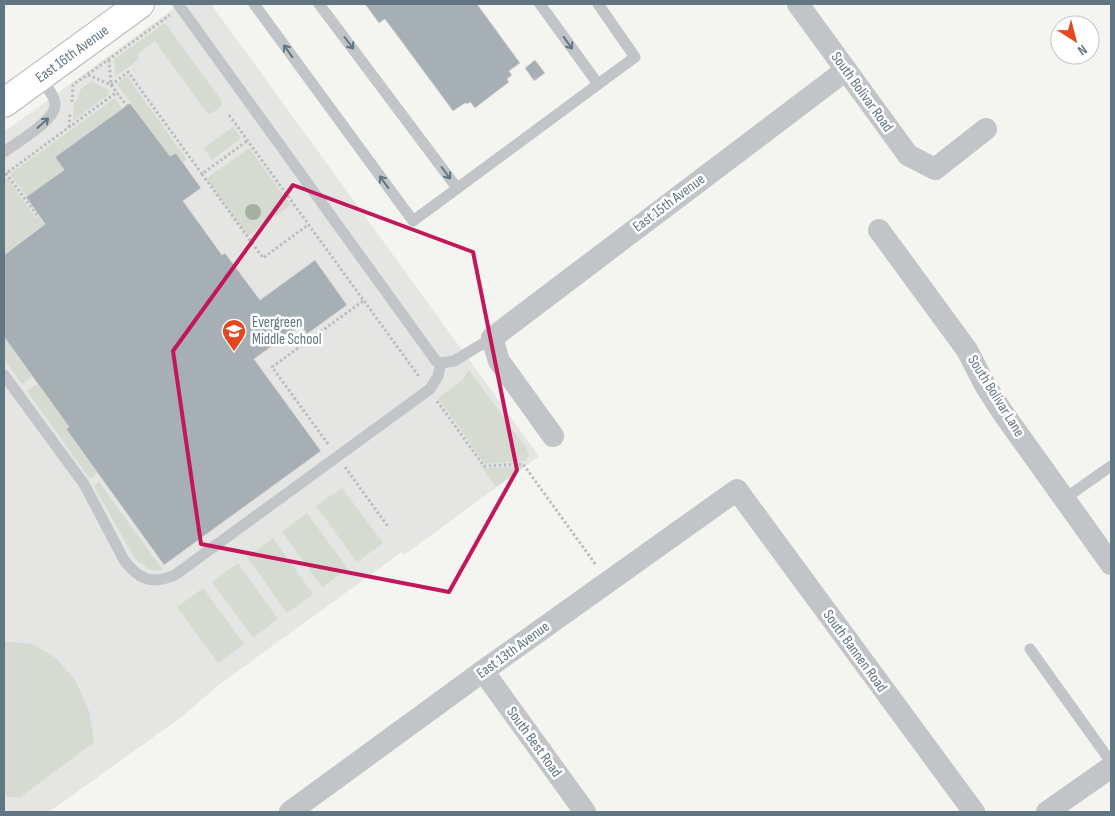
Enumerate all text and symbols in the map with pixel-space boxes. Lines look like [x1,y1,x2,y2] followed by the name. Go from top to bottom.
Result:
[1050,15,1100,65] north arrow
[32,21,112,87] street label: East 16th Avenue
[343,36,354,49] one-way arrow
[563,36,574,49] one-way arrow
[1074,41,1090,59] text: N
[283,44,293,58] one-way arrow
[827,48,897,136] street label: South Bolivar Road
[36,117,49,129] one-way arrow
[441,166,451,180] one-way arrow
[629,170,709,236] street label: East 15th Avenue
[379,175,389,189] one-way arrow
[252,313,322,349] place label: Evergreen Middle School
[221,318,247,352] school or university icon: Evergreen Middle School
[963,352,1029,440] street label: South Bolivar Lane
[819,606,891,696] street label: South Bannen Road
[473,617,553,683] street label: East 13th Avenue
[502,703,566,781] street label: South Best Road

